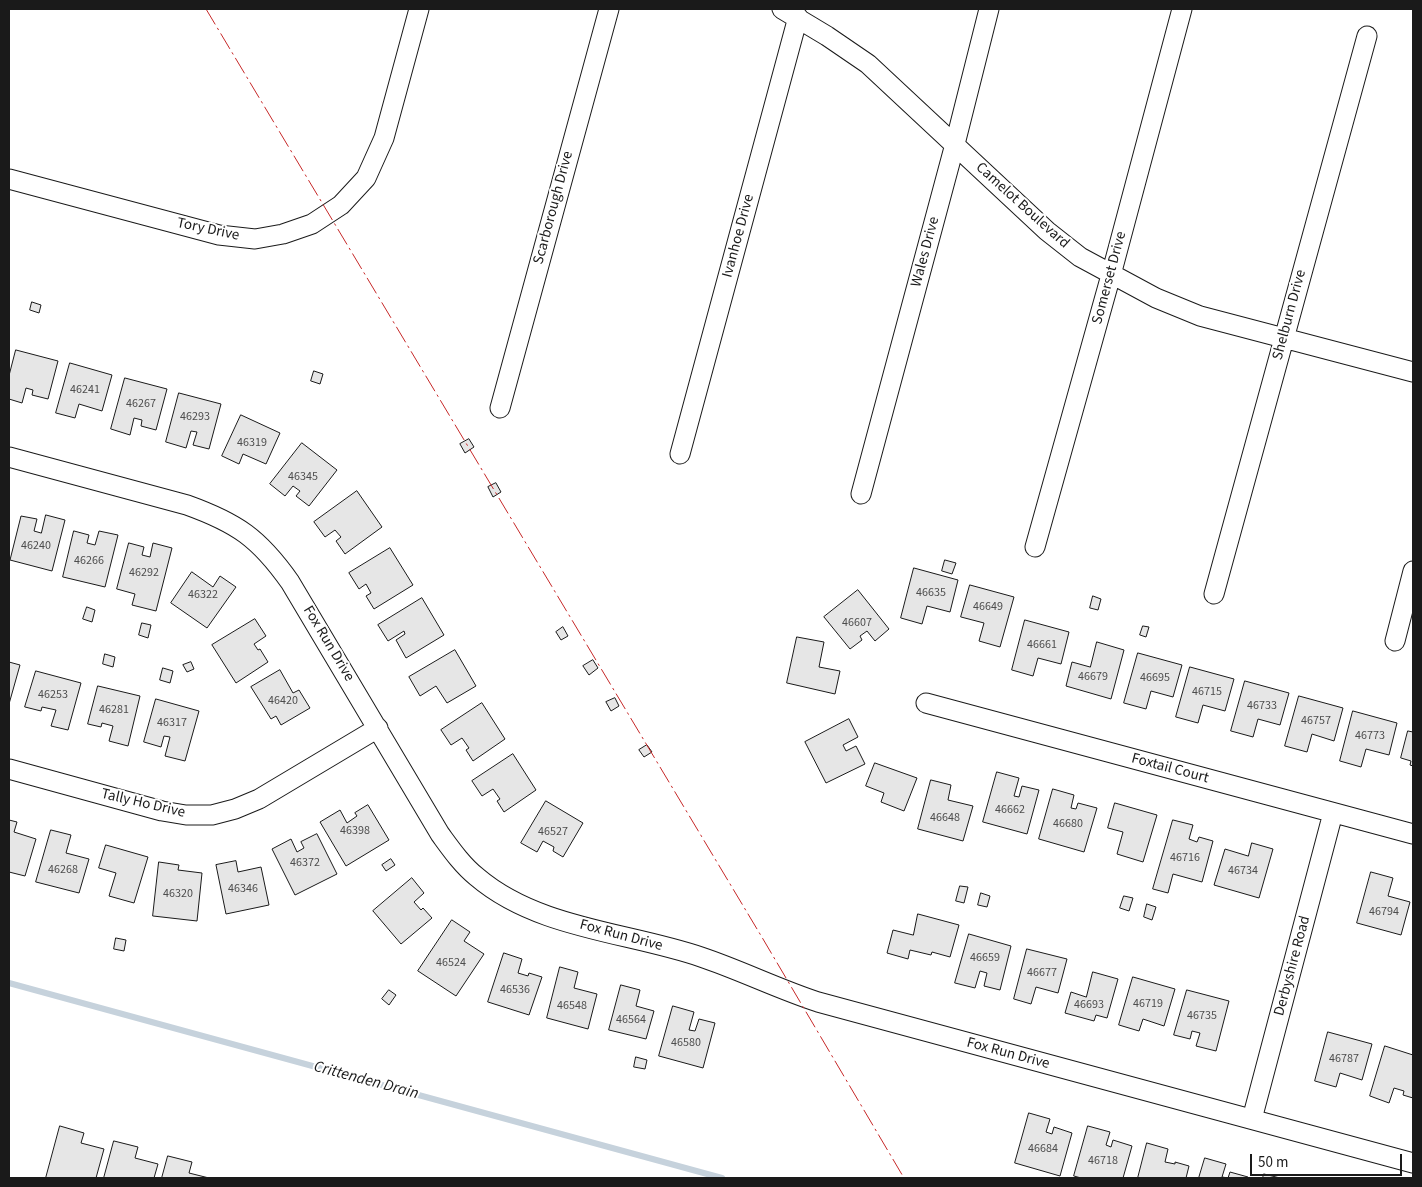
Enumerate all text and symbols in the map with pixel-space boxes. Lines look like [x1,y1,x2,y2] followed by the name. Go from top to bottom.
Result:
[530,149,578,267] street label: Scarborough Drive
[971,159,1073,253] street label: Camelot Boulevard
[719,192,759,280] street label: Ivanhoe Drive
[175,215,241,245] street label: Tory Drive
[908,215,944,289] street label: Wales Drive
[1089,230,1131,326] street label: Somerset Drive
[1269,268,1311,362] street label: Shelburn Drive
[70,383,100,397] house number: 46241
[126,397,156,411] house number: 46267
[180,410,210,424] house number: 46293
[237,436,267,450] house number: 46319
[288,470,318,484] house number: 46345
[21,539,51,553] house number: 46240
[74,554,104,568] house number: 46266
[129,566,159,580] house number: 46292
[916,586,946,600] house number: 46635
[188,588,218,602] house number: 46322
[973,600,1003,614] house number: 46649
[298,603,358,685] street label: Fox Run Drive
[842,616,872,630] house number: 46607
[1027,638,1057,652] house number: 46661
[1078,670,1108,684] house number: 46679
[1140,671,1170,685] house number: 46695
[1192,685,1222,699] house number: 46715
[38,688,68,702] house number: 46253
[268,694,298,708] house number: 46420
[1247,699,1277,713] house number: 46733
[99,703,129,717] house number: 46281
[1301,714,1331,728] house number: 46757
[157,716,187,730] house number: 46317
[1355,729,1385,743] house number: 46773
[1129,750,1211,788] street label: Foxtail Court
[99,786,187,822] street label: Tally Ho Drive
[995,803,1025,817] house number: 46662
[930,811,960,825] house number: 46648
[1053,817,1083,831] house number: 46680
[340,824,370,838] house number: 46398
[538,825,568,839] house number: 46527
[1170,851,1200,865] house number: 46716
[290,856,320,870] house number: 46372
[48,863,78,877] house number: 46268
[1228,864,1258,878] house number: 46734
[228,882,258,896] house number: 46346
[163,887,193,901] house number: 46320
[1369,905,1399,919] house number: 46794
[1271,914,1315,1018] street label: Derbyshire Road
[578,916,664,956] street label: Fox Run Drive
[970,951,1000,965] house number: 46659
[436,956,466,970] house number: 46524
[1027,966,1057,980] house number: 46677
[500,983,530,997] house number: 46536
[1133,997,1163,1011] house number: 46719
[1074,998,1104,1012] house number: 46693
[557,999,587,1013] house number: 46548
[1187,1009,1217,1023] house number: 46735
[616,1013,646,1027] house number: 46564
[965,1034,1051,1074] street label: Fox Run Drive
[671,1036,701,1050] house number: 46580
[1329,1052,1359,1066] house number: 46787
[311,1058,421,1104] water label: Crittenden Drain
[1028,1142,1058,1156] house number: 46684
[1252,1144,1404,1176] scale bar
[1258,1152,1288,1173] text: 50 m
[1088,1154,1118,1168] house number: 46718

